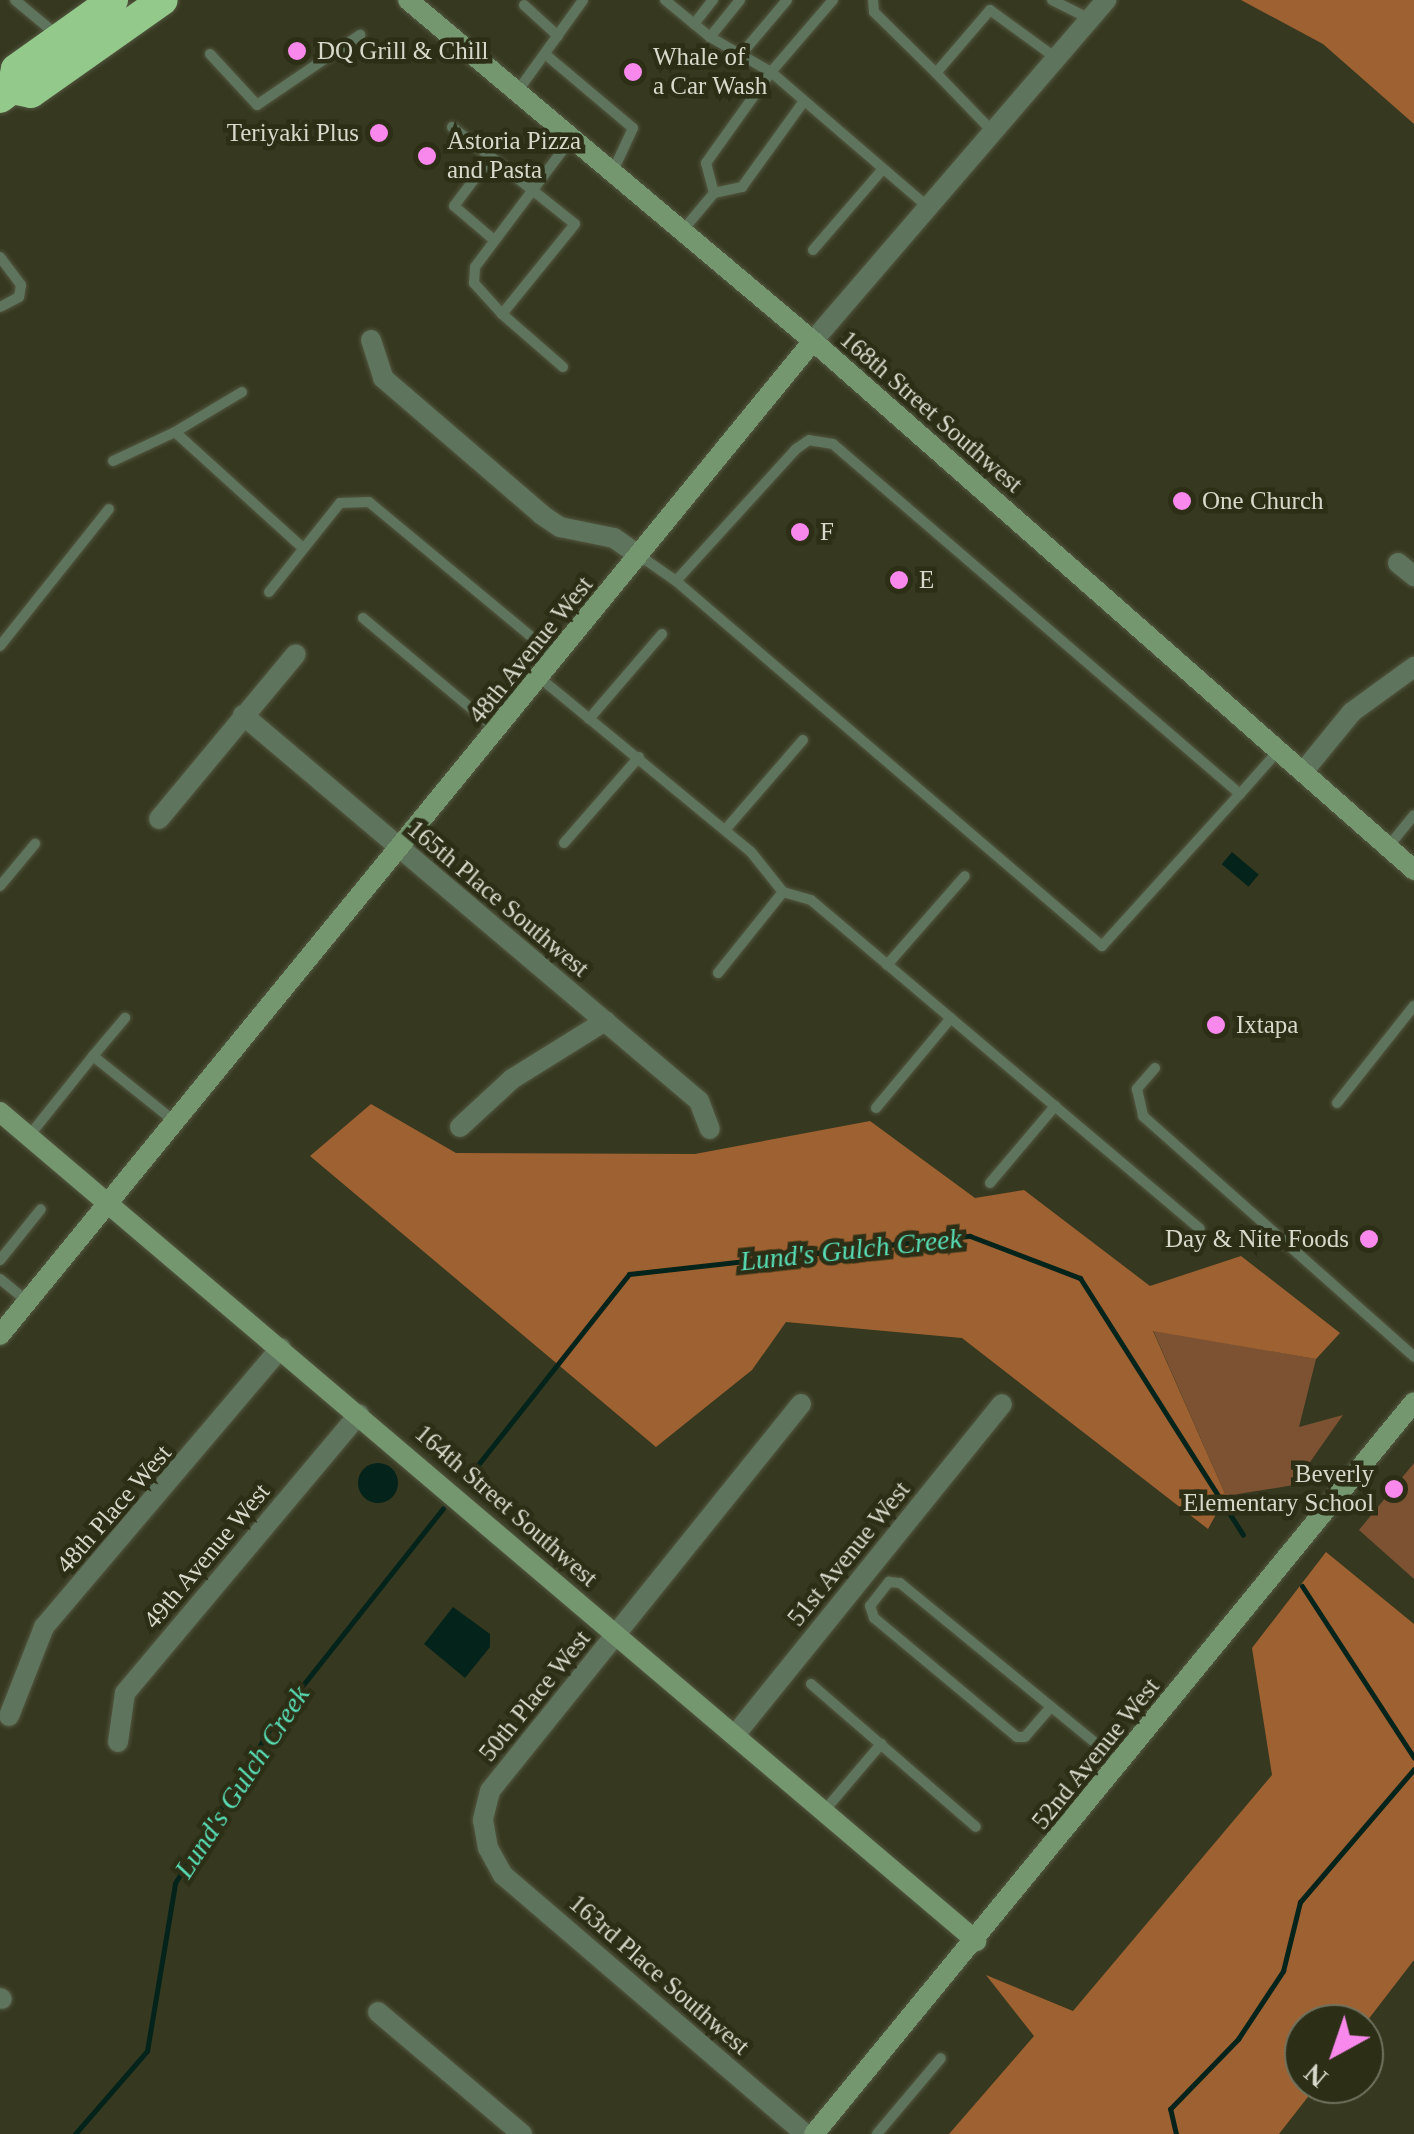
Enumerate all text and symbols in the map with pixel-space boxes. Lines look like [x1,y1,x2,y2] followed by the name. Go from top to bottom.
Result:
[317,36,489,66] place label: DQ Grill & Chill
[286,40,308,62] marker: DQ Grill & Chill
[653,43,768,102] place label: Whale of a Car Wash
[622,61,644,83] marker: Whale of a Car Wash
[227,118,359,148] place label: Teriyaki Plus
[368,122,390,144] marker: Teriyaki Plus
[447,127,581,186] place label: Astoria Pizza and Pasta
[416,145,438,167] marker: Astoria Pizza and Pasta
[834,325,1028,499] street label: 168th Street Southwest
[1202,486,1323,516] place label: One Church
[1171,490,1193,512] marker: One Church
[820,517,834,547] place label: F
[789,521,811,543] marker: F
[919,565,934,595] place label: E
[888,569,910,591] marker: E
[462,570,600,730] street label: 48th Avenue West
[401,814,595,984] street label: 165th Place Southwest
[1236,1010,1298,1040] place label: Ixtapa
[1205,1014,1227,1036] marker: Ixtapa
[739,1222,963,1278] water label: Lund's Gulch Creek
[1165,1224,1349,1254] place label: Day & Nite Foods
[1358,1228,1380,1250] marker: Day & Nite Foods
[409,1419,603,1593] street label: 164th Street Southwest
[50,1439,178,1579] street label: 48th Place West
[1183,1460,1374,1519] place label: Beverly Elementary School
[781,1475,917,1633] street label: 51st Avenue West
[137,1477,277,1635] street label: 49th Avenue West
[1383,1478,1405,1500] marker: Beverly Elementary School
[473,1624,597,1768] street label: 50th Place West
[1025,1672,1167,1836] street label: 52nd Avenue West
[167,1679,317,1885] water label: Lund's Gulch Creek
[563,1889,755,2061] street label: 163rd Place Southwest
[1284,2004,1384,2104] north arrow
[1298,2057,1333,2094] text: N

